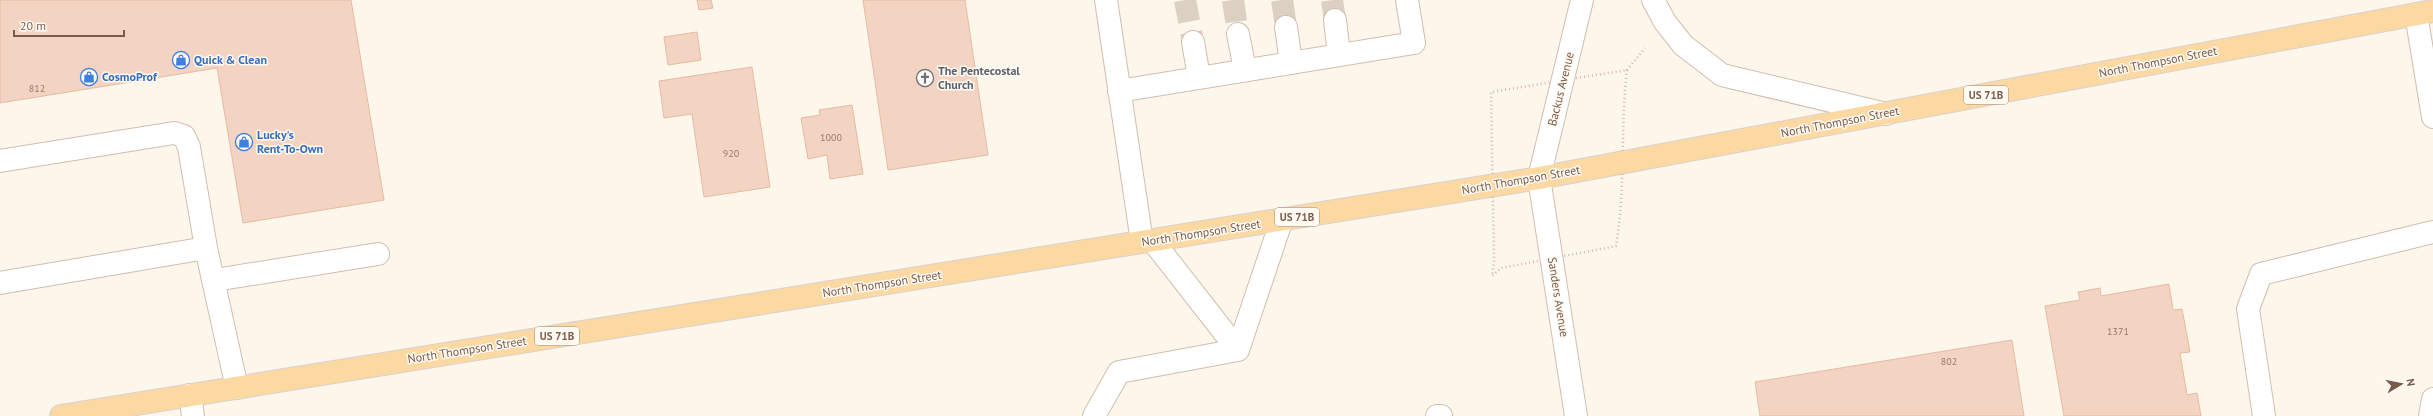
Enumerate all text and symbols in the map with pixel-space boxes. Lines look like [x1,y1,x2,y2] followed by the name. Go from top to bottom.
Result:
[14,12,124,38] scale bar
[20,18,46,33] text: 20 m
[2097,43,2218,80] street label: North Thompson Street
[171,50,191,70] shop icon: Quick & Clean
[1544,50,1577,128] street label: Backus Avenue
[194,52,267,67] place label: Quick & Clean
[938,63,1020,92] place label: The Pentecostal Church
[79,67,99,87] shop icon: CosmoProf
[915,68,935,88] church icon: The Pentecostal Church
[102,69,158,84] place label: CosmoProf
[29,82,45,95] house number: 812
[1964,86,2008,104] road number: US 71B
[1779,103,1900,140] street label: North Thompson Street
[257,127,323,156] place label: Lucky's Rent-To-Own
[820,131,842,144] house number: 1000
[234,132,254,152] shop icon: Lucky's Rent-To-Own
[723,147,740,160] house number: 920
[1460,162,1581,197] street label: North Thompson Street
[1275,208,1319,226] road number: US 71B
[1140,216,1261,249] street label: North Thompson Street
[1545,256,1572,338] street label: Sanders Avenue
[821,267,942,300] street label: North Thompson Street
[2107,325,2129,338] house number: 1371
[535,327,579,345] road number: US 71B
[406,333,527,366] street label: North Thompson Street
[1941,355,1957,368] house number: 802
[2381,364,2421,404] north arrow
[2403,377,2418,387] text: N

